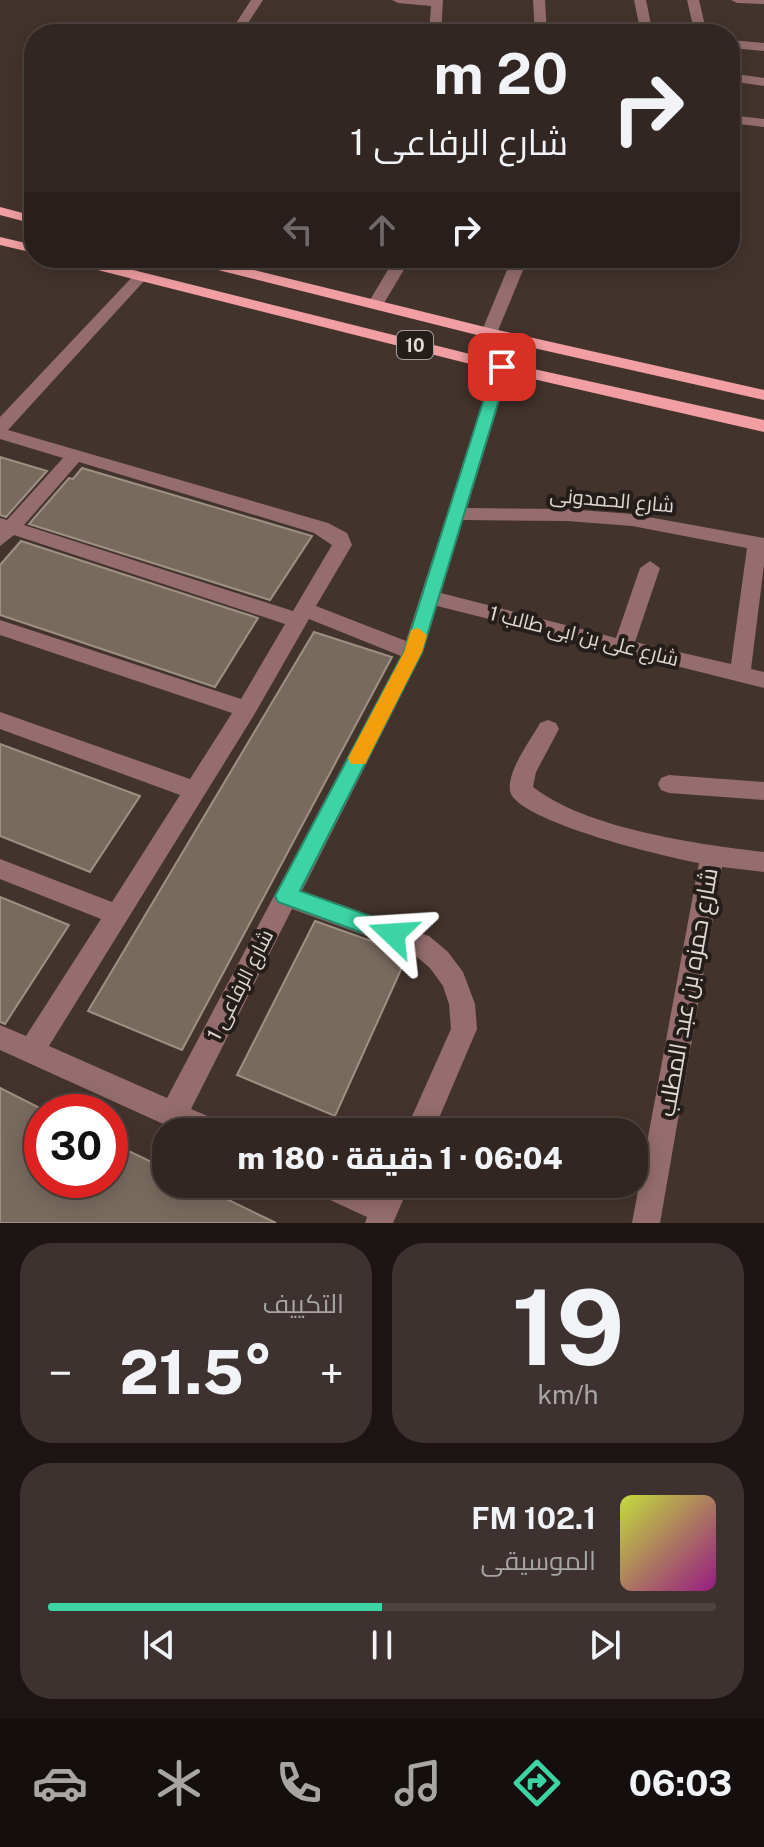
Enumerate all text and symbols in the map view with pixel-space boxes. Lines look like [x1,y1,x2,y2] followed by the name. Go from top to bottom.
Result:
[434,41,568,107] text: 20 m
[596,56,700,160] icon: right
[350,121,568,163] text: شارع الرفاعى 1
[276,208,320,252] icon: left
[360,208,404,252] icon: ahead
[444,208,488,252] icon: right
[397,331,433,359] road number: 10
[468,333,536,401] pin
[480,345,524,389] icon: arrive
[549,483,675,519] street label: شارع الحمدونى
[486,601,681,673] street label: شارع على بن ابى طالب 1
[651,865,726,1119] street label: شارع حمزه بن عبد المطلب
[351,892,435,976] position arrow
[202,926,280,1045] street label: شارع الرفاعى 1
[24,1094,128,1198] speed limit sign: 30
[238,1140,562,1176] text: 06:04 · 1 دقيقة · 180 m
[511,1266,625,1388] text: 19
[262,1288,344,1319] text: التكييف
[120,1337,273,1408] text: 21.5°
[48,1347,72,1399] text: −
[320,1347,344,1399] text: +
[537,1379,599,1410] text: km/h
[471,1500,596,1536] text: 102.1 FM
[481,1545,596,1576] text: الموسيقى
[137,1623,181,1667] icon: previous
[360,1623,404,1667] icon: pause
[583,1623,627,1667] icon: next
[32,1755,88,1811] icon: car
[151,1755,207,1811] icon: climate
[271,1755,327,1811] icon: phone
[390,1755,446,1811] icon: music
[509,1755,565,1811] icon: directions
[629,1762,732,1804] text: 06:03

